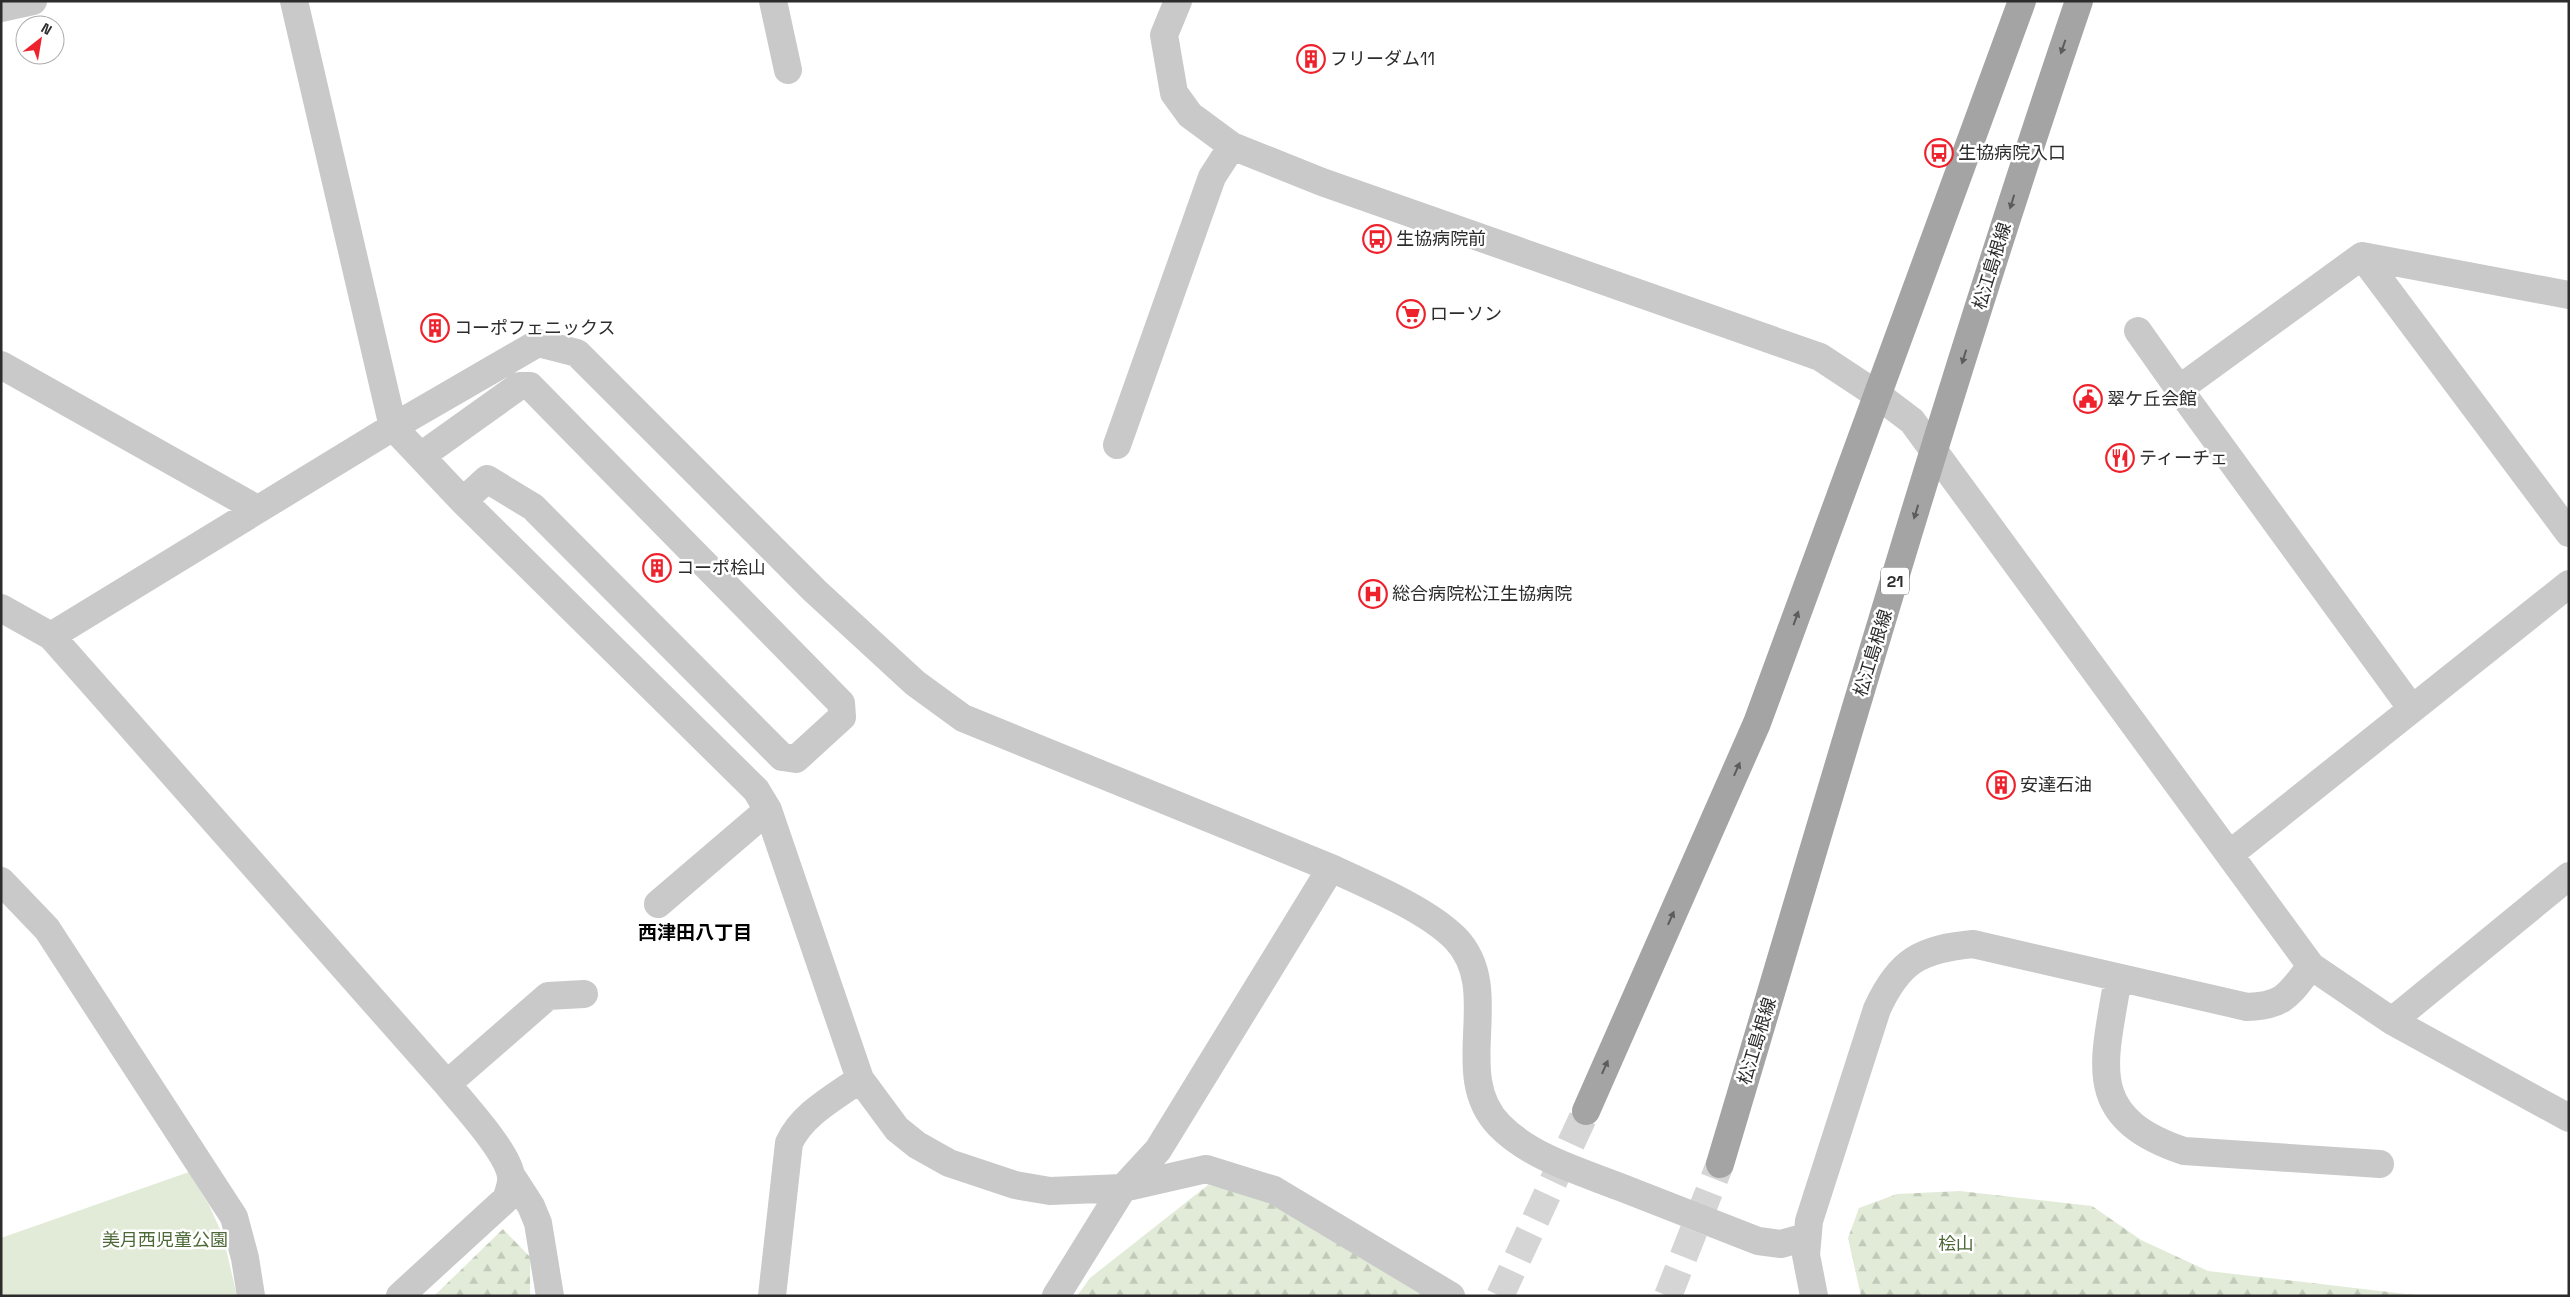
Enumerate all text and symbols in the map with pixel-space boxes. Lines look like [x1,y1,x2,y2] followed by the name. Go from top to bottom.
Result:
[15,15,65,65] north arrow
[38,19,55,39] text: N
[2059,40,2066,55] one-way arrow
[1296,44,1326,74] building icon: フリーダム11
[1330,47,1435,70] place label: フリーダム11
[1924,138,1954,168] bus stop icon: 生協病院入口
[1958,141,2066,164] place label: 生協病院入口
[2008,195,2016,210] one-way arrow
[1967,219,2016,312] street label: 松江島根線
[1362,224,1392,254] bus stop icon: 生協病院前
[1396,227,1486,250] place label: 生協病院前
[1396,299,1426,329] supermarket icon: ローソン
[1430,302,1502,325] place label: ローソン
[420,313,450,343] building icon: コーポフェニックス
[454,316,615,339] place label: コーポフェニックス
[1960,350,1968,365] one-way arrow
[2073,384,2103,414] public building icon: 翠ケ丘会館
[2107,387,2197,410] place label: 翠ケ丘会館
[2105,443,2135,473] restaurant icon: ティーチェ
[2139,446,2228,469] place label: ティーチェ
[1911,505,1919,520] one-way arrow
[642,553,672,583] building icon: コーポ桧山
[676,556,766,579] place label: コーポ桧山
[1881,568,1909,594] road number: 21
[1358,579,1388,609] hospital icon: 総合病院松江生協病院
[1392,582,1572,605] place label: 総合病院松江生協病院
[1848,606,1897,699] street label: 松江島根線
[1792,610,1800,625] one-way arrow
[1733,762,1741,776] one-way arrow
[1986,770,2016,800] building icon: 安達石油
[2020,773,2092,796] place label: 安達石油
[1668,911,1676,925] one-way arrow
[638,920,752,945] district label: 西津田八丁目
[1732,994,1781,1087] street label: 松江島根線
[1602,1060,1610,1074] one-way arrow
[102,1228,228,1251] park label: 美月西児童公園
[1938,1232,1974,1255] park label: 桧山

